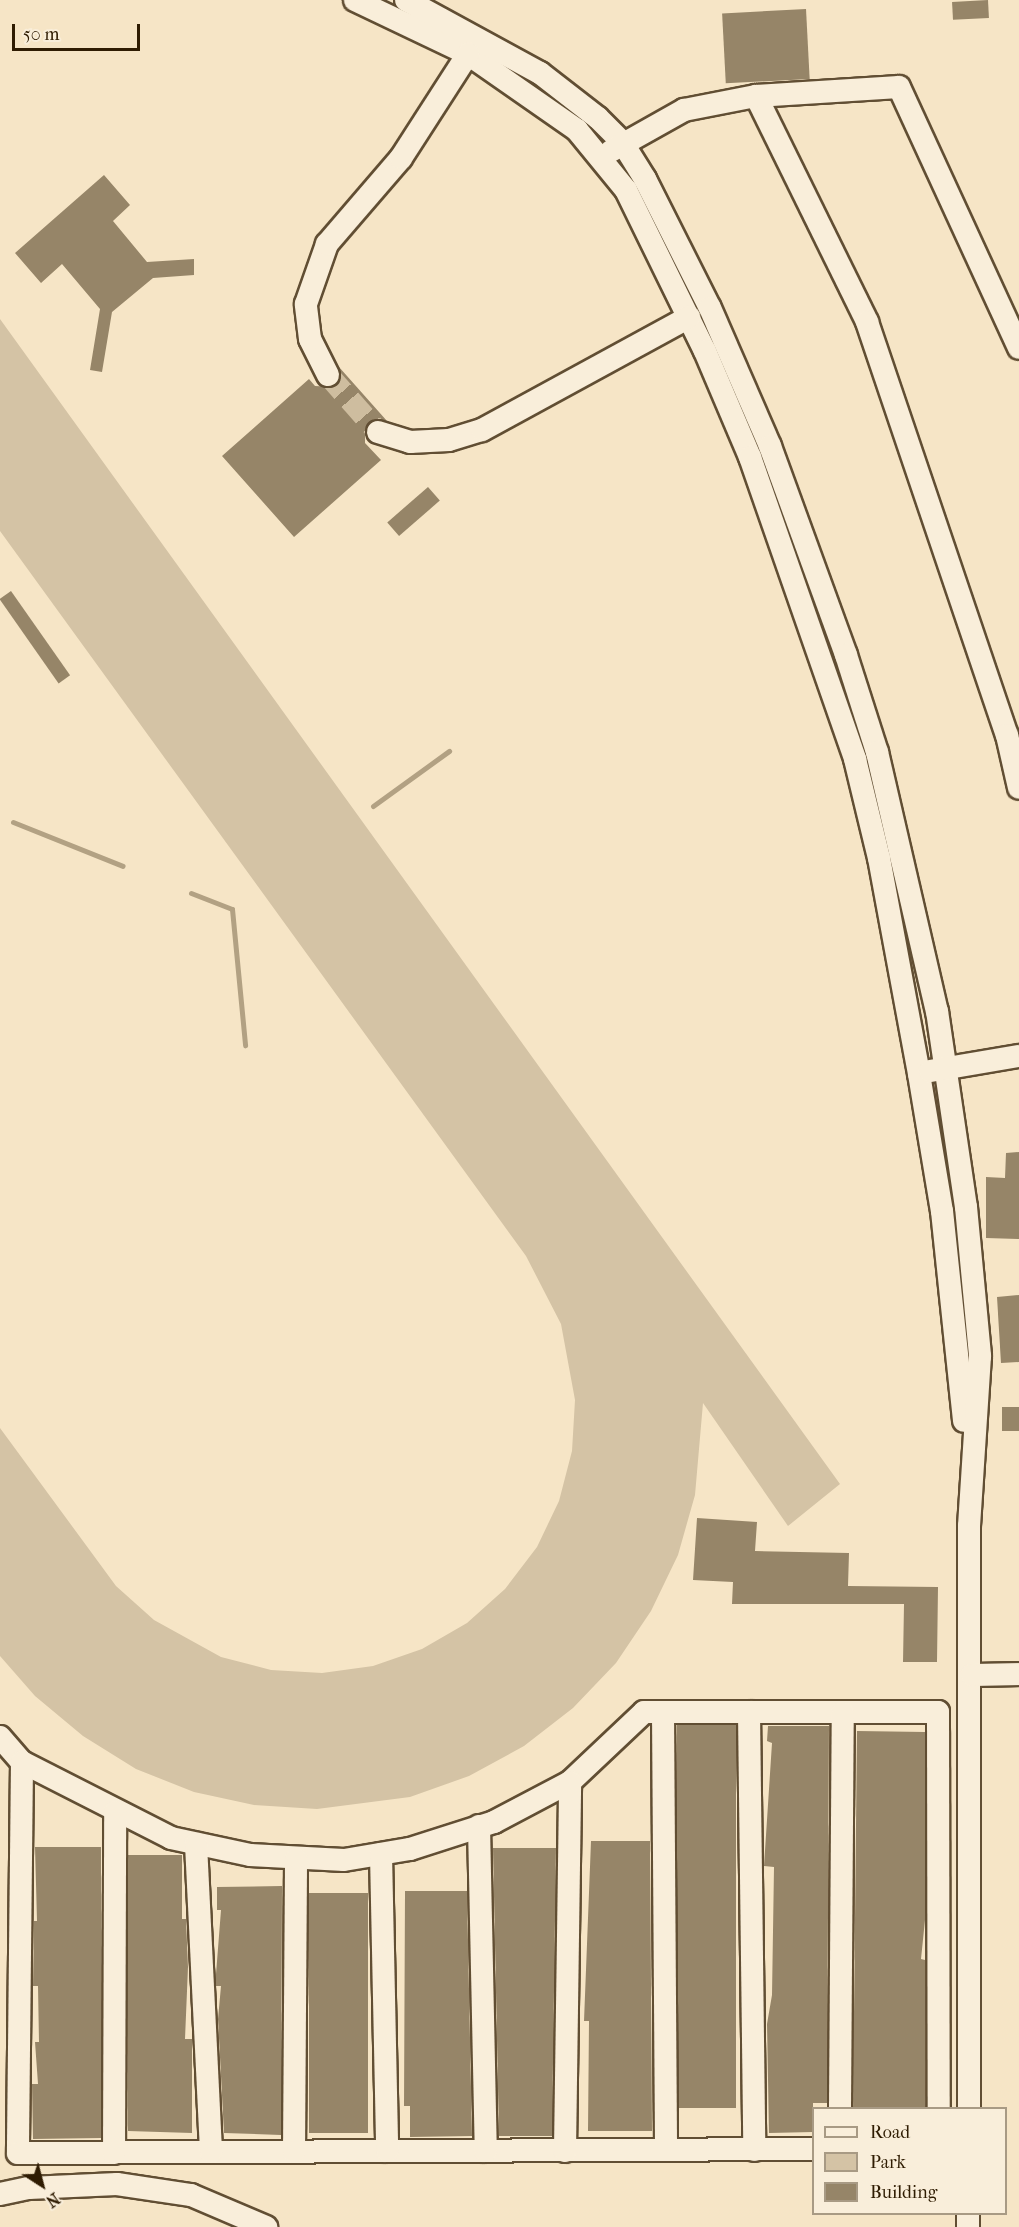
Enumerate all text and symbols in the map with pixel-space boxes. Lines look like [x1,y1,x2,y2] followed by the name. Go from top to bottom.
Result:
[15,12,142,50] scale bar
[23,24,59,45] text: 50 m
[812,2107,1007,2215] legend
[870,2122,910,2143] text: Road
[870,2152,906,2173] text: Park
[12,2155,72,2215] north arrow
[870,2182,937,2203] text: Building
[42,2189,63,2211] text: N

